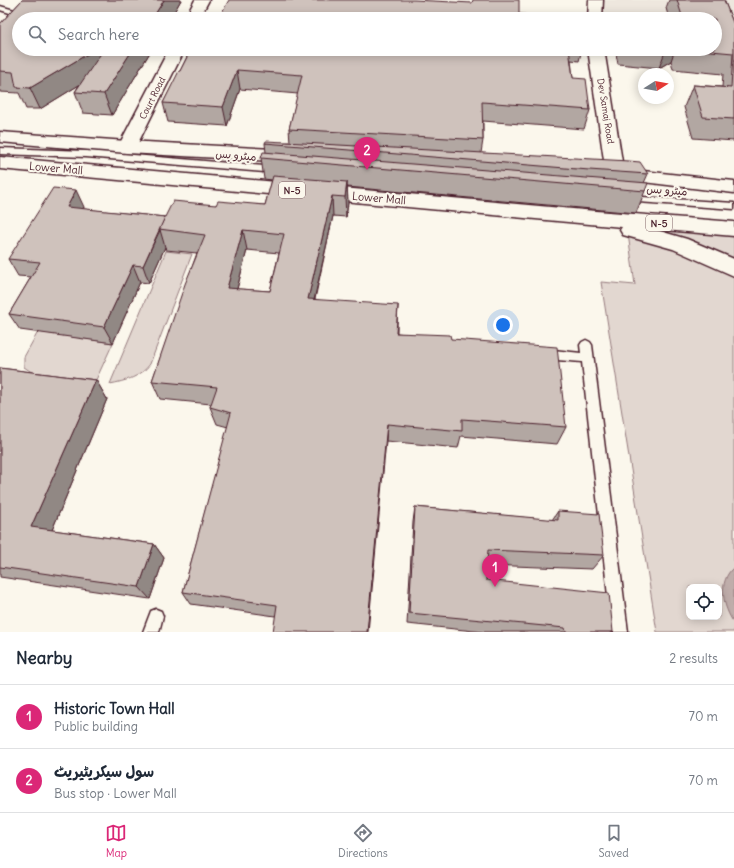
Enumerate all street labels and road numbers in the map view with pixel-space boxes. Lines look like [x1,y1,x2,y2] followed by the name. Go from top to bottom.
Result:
[137,75,167,121] street label: Court Road
[595,77,617,145] street label: Dev Samaj Road
[215,146,257,165] street label: میٹرو بس
[29,159,83,177] street label: Lower Mall
[279,182,305,198] road number: N-5
[646,182,688,199] street label: میٹرو بس
[352,189,406,207] street label: Lower Mall
[646,215,672,231] road number: N-5

